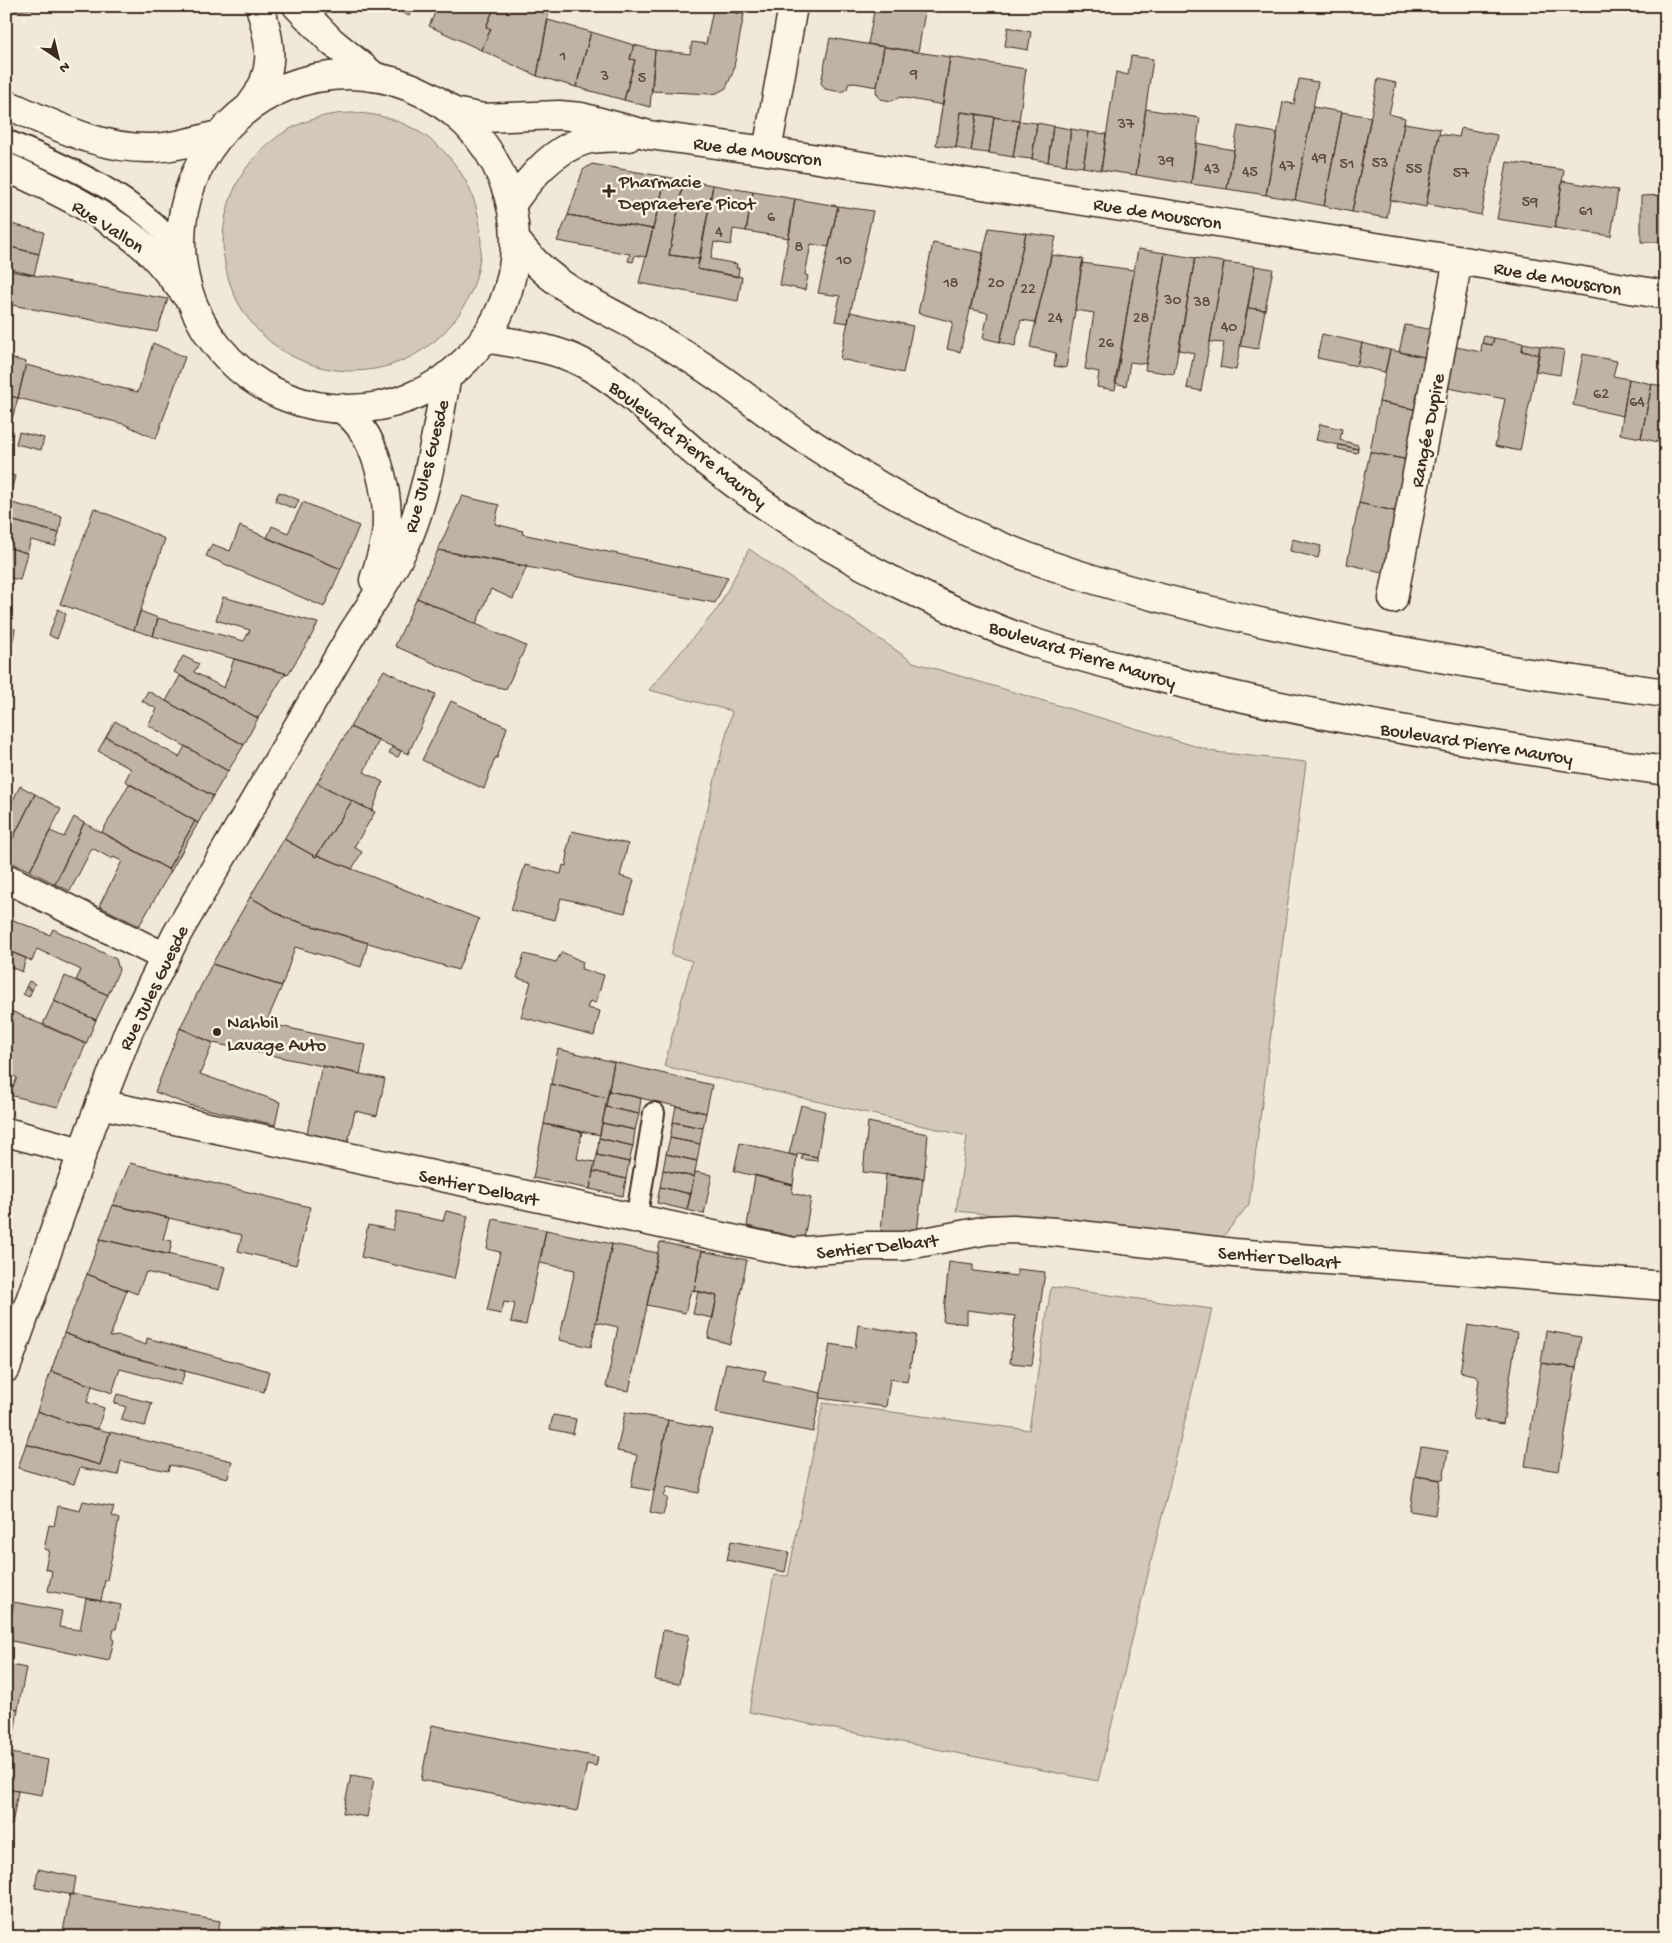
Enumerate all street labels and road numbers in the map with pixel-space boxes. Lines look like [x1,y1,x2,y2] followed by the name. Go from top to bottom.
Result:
[692,133,823,174] street label: Rue de Mouscron
[1092,194,1223,237] street label: Rue de Mouscron
[67,196,148,260] street label: Rue Vallon
[1492,258,1623,303] street label: Rue de Mouscron
[1407,371,1452,490] street label: Rangée Dupire
[602,376,771,515] street label: Boulevard Pierre Mauroy
[401,398,456,536] street label: Rue Jules Guesde
[985,617,1179,696] street label: Boulevard Pierre Mauroy
[1378,719,1575,772] street label: Boulevard Pierre Mauroy
[115,922,195,1055] street label: Rue Jules Guesde
[416,1165,543,1214] street label: Sentier Delbart
[815,1230,941,1266] street label: Sentier Delbart
[1217,1243,1343,1276] street label: Sentier Delbart

